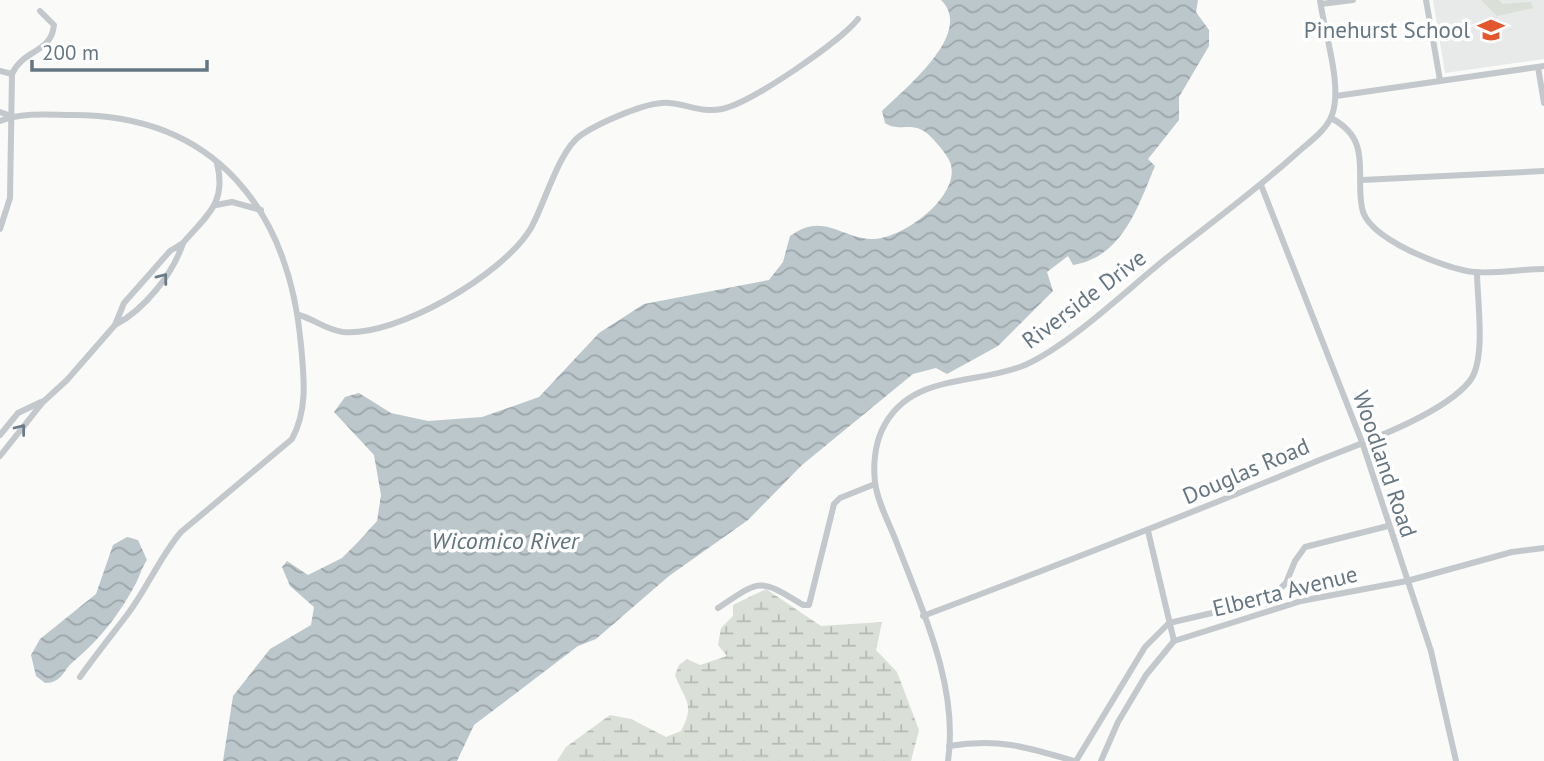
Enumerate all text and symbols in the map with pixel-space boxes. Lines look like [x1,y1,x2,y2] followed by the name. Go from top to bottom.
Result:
[1304,15,1470,44] place label: Pinehurst School
[1476,15,1506,45] school or university icon: Pinehurst School
[32,28,206,72] scale bar
[42,39,99,66] text: 200 m
[1016,243,1151,355] street label: Riverside Drive
[154,274,167,286] one-way arrow
[1347,387,1424,541] street label: Woodland Road
[13,424,26,437] one-way arrow
[1178,431,1313,510] street label: Douglas Road
[431,525,581,556] water label: Wicomico River
[1210,559,1360,622] street label: Elberta Avenue

